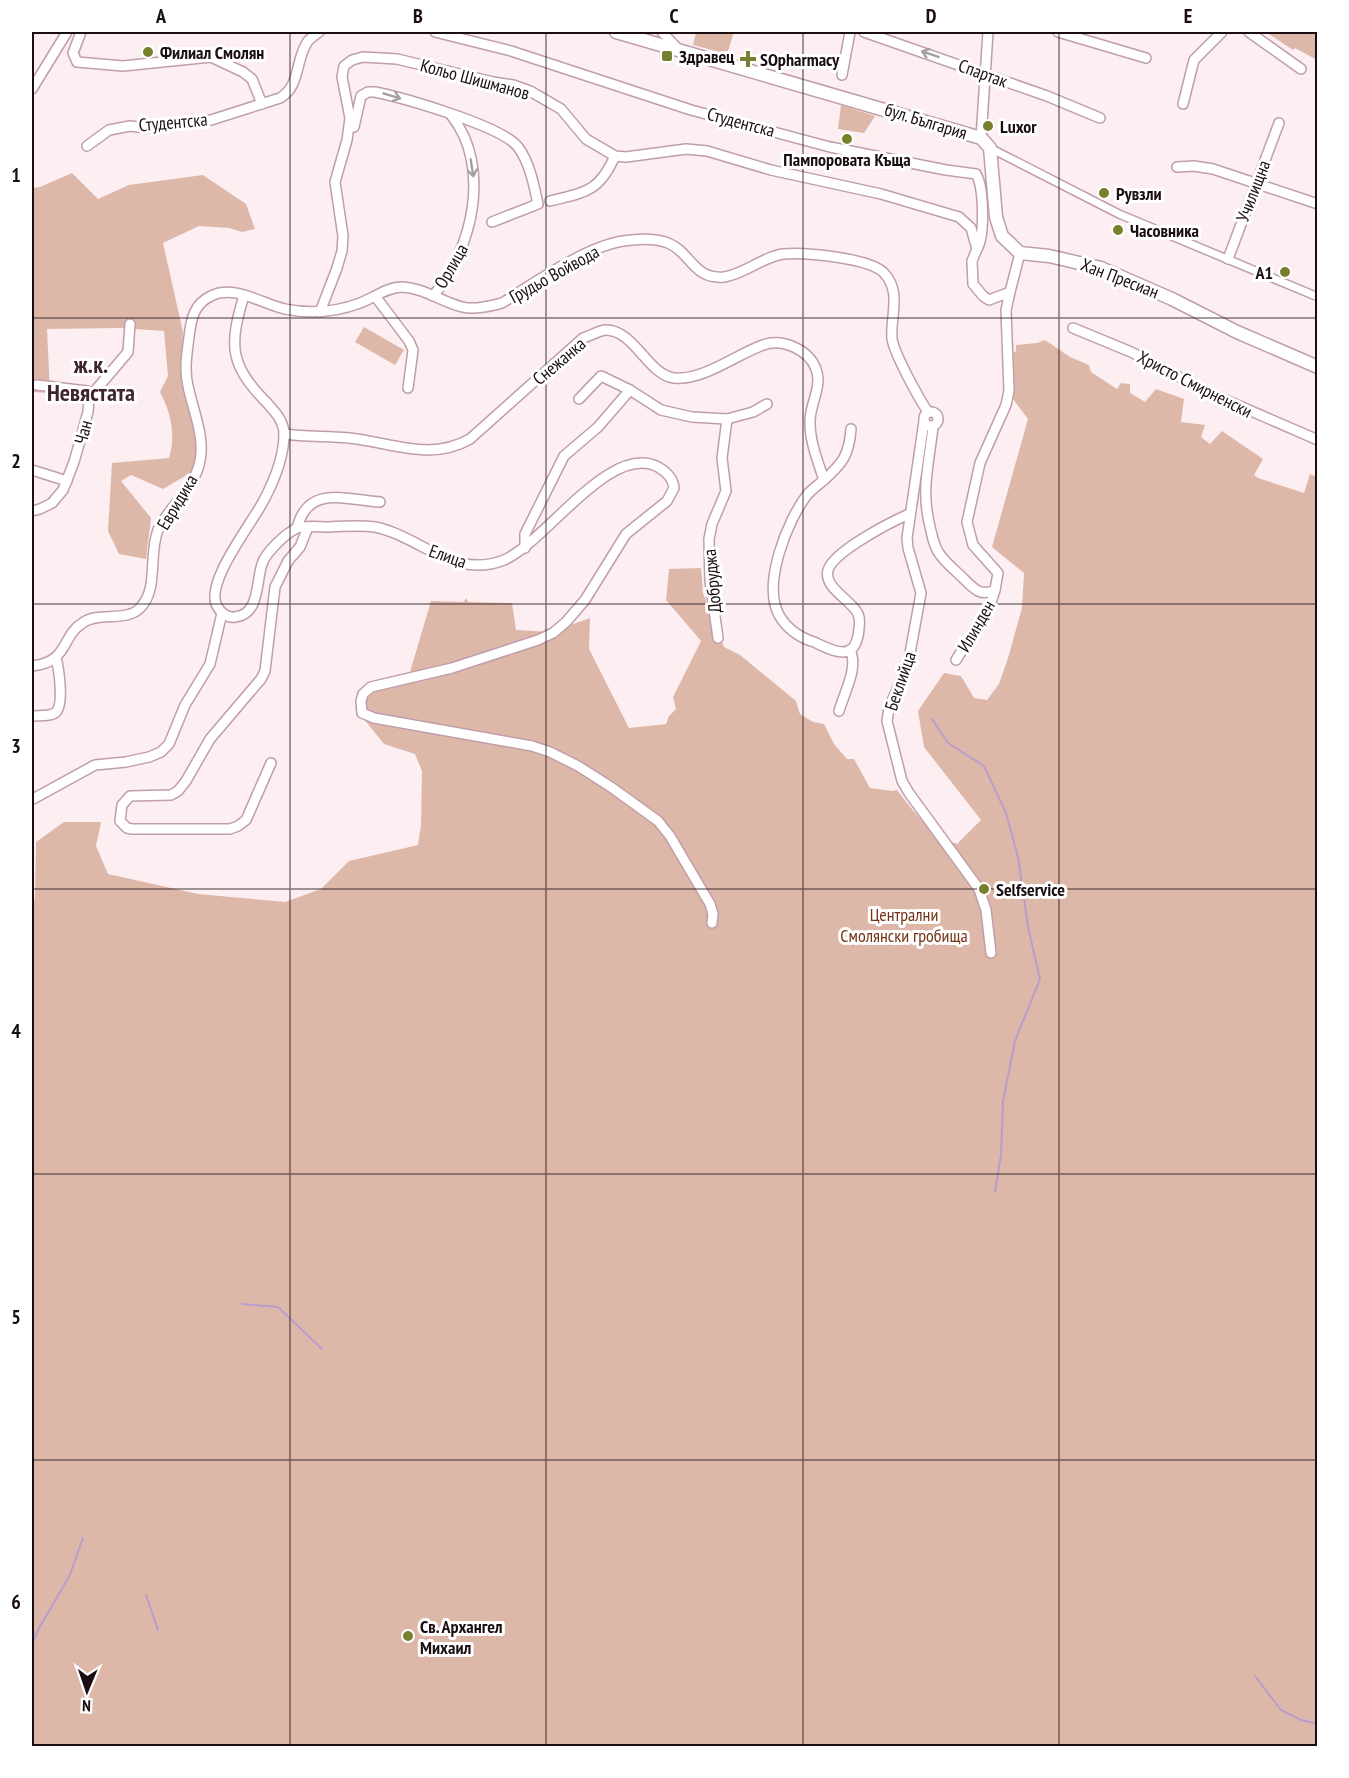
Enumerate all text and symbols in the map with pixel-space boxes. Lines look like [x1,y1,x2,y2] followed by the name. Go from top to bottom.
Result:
[155,3,167,29] text: A
[413,3,423,29] text: B
[669,3,679,29] text: C
[926,3,937,29] text: D
[1184,3,1192,29] text: E
[160,41,264,64] place label: Филиал Смолян
[141,45,155,59] marker: Филиал Смолян
[679,45,735,68] place label: Здравец
[760,48,840,71] place label: SOpharmacy
[921,48,940,59] one-way arrow
[660,49,674,63] marker: Здравец
[741,52,755,66] marker: SOpharmacy
[418,53,532,105] street label: Кольо Шишманов
[955,54,1011,92] street label: Спартак
[382,91,401,102] one-way arrow
[882,98,970,144] street label: бул. България
[705,102,777,142] street label: Студентска
[138,108,208,136] street label: Студентска
[1000,115,1037,138] place label: Luxor
[981,119,995,133] marker: Luxor
[840,132,854,146] marker: Пампоровата Къща
[783,148,911,171] place label: Пампоровата Къща
[1231,157,1275,225] street label: Училищна
[466,158,477,178] one-way arrow
[11,162,21,188] text: 1
[1116,182,1162,205] place label: Рувзли
[1097,186,1111,200] marker: Рувзли
[1130,219,1199,242] place label: Часовника
[1111,223,1125,237] marker: Часовника
[429,239,473,293] street label: Орлица
[505,240,603,308] street label: Грудьо Войвода
[1078,253,1162,303] street label: Хан Пресиан
[1254,261,1273,284] place label: A1
[1278,265,1292,279] marker: A1
[528,332,590,390] street label: Снежанка
[1134,345,1256,423] street label: Христо Смирненски
[47,349,135,408] district label: ж.к. Невястата
[69,418,97,446] street label: Чан
[11,448,21,474] text: 2
[152,470,202,534] street label: Евридика
[426,539,470,573] street label: Елица
[698,548,726,614] street label: Добруджа
[952,596,1000,656] street label: Илинден
[879,648,921,714] street label: Беклийца
[11,733,21,759] text: 3
[996,878,1065,901] place label: Selfservice
[977,882,991,896] marker: Selfservice
[840,903,968,947] park label: Централни Смолянски гробища
[11,1018,21,1044] text: 4
[11,1304,21,1330] text: 5
[11,1589,21,1615] text: 6
[420,1615,503,1659] place label: Св. Архангел Михаил
[401,1629,415,1643] marker: Св. Архангел Михаил
[57,1661,117,1721] north arrow
[82,1696,91,1716] text: N

